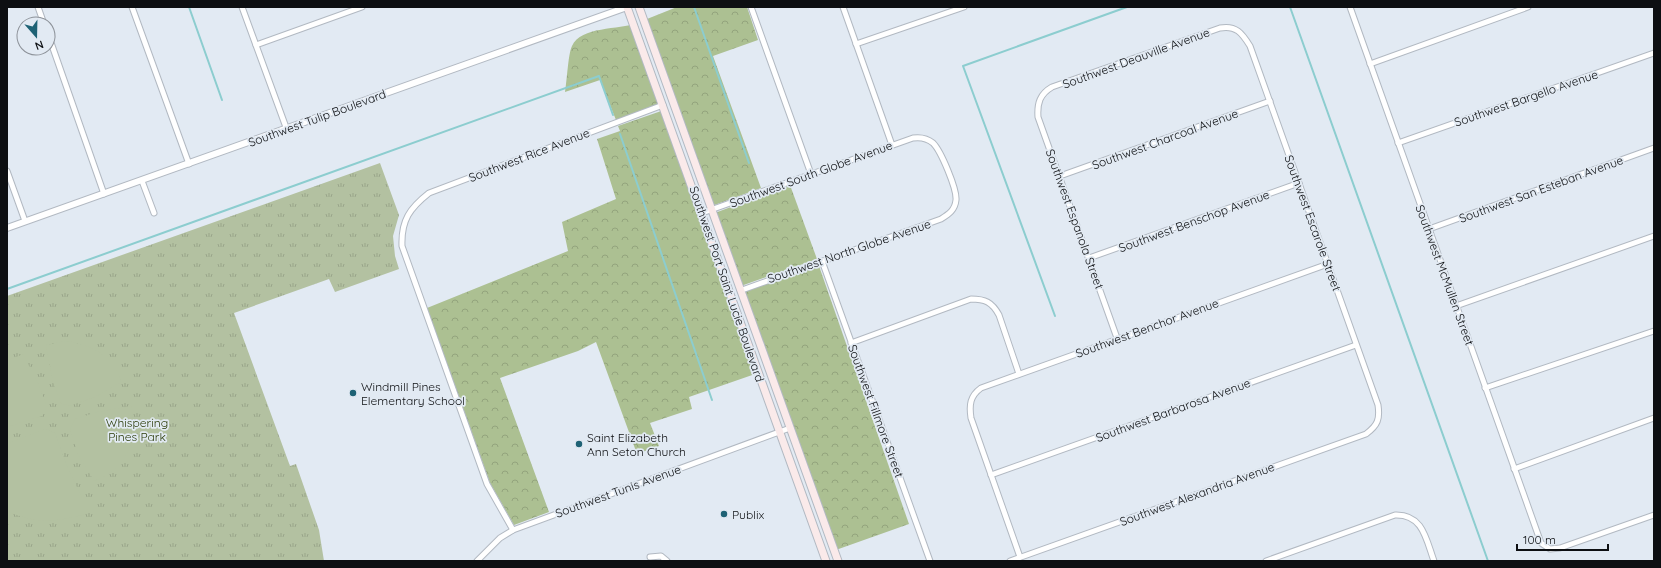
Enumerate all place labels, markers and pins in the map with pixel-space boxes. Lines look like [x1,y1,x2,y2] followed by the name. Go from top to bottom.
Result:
[361,379,465,408] place label: Windmill Pines Elementary School
[348,388,358,398] marker: Windmill Pines Elementary School
[587,430,686,459] place label: Saint Elizabeth Ann Seton Church
[574,439,584,449] marker: Saint Elizabeth Ann Seton Church
[732,507,765,522] place label: Publix
[719,509,729,519] marker: Publix

